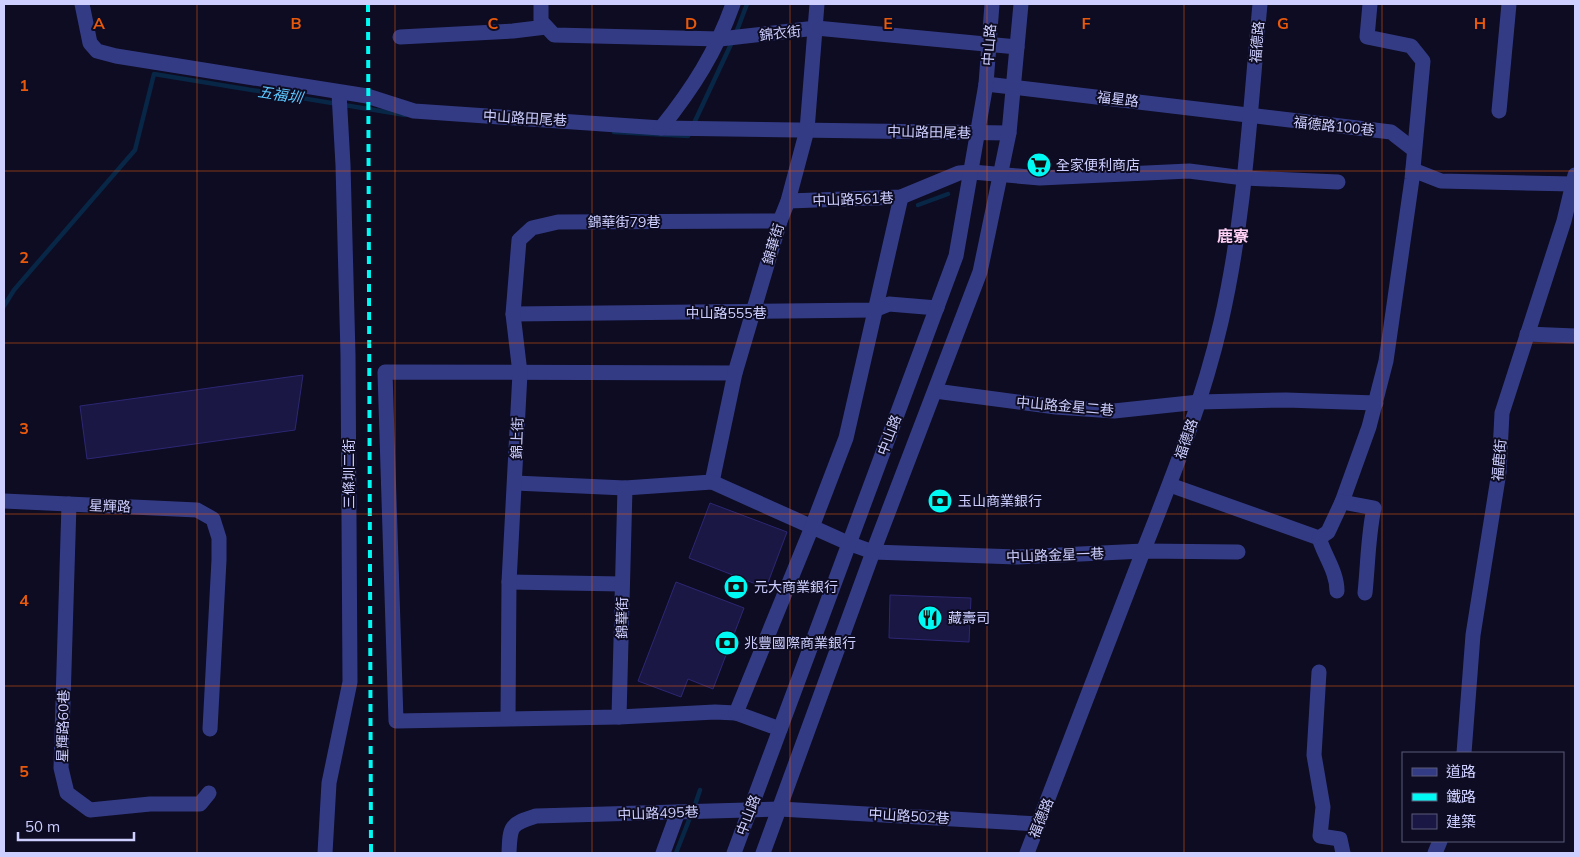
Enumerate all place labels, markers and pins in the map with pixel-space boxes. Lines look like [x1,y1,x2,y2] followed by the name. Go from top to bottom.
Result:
[1026,152,1052,178] supermarket icon: 全家便利商店
[1056,156,1140,174] place label: 全家便利商店
[927,488,953,514] bank icon: 玉山商業銀行
[958,492,1042,510] place label: 玉山商業銀行
[723,574,749,600] bank icon: 元大商業銀行
[754,578,838,596] place label: 元大商業銀行
[917,605,943,631] restaurant icon: 藏壽司
[948,609,990,627] place label: 藏壽司
[714,630,740,656] bank icon: 兆豐國際商業銀行
[744,634,856,652] place label: 兆豐國際商業銀行

